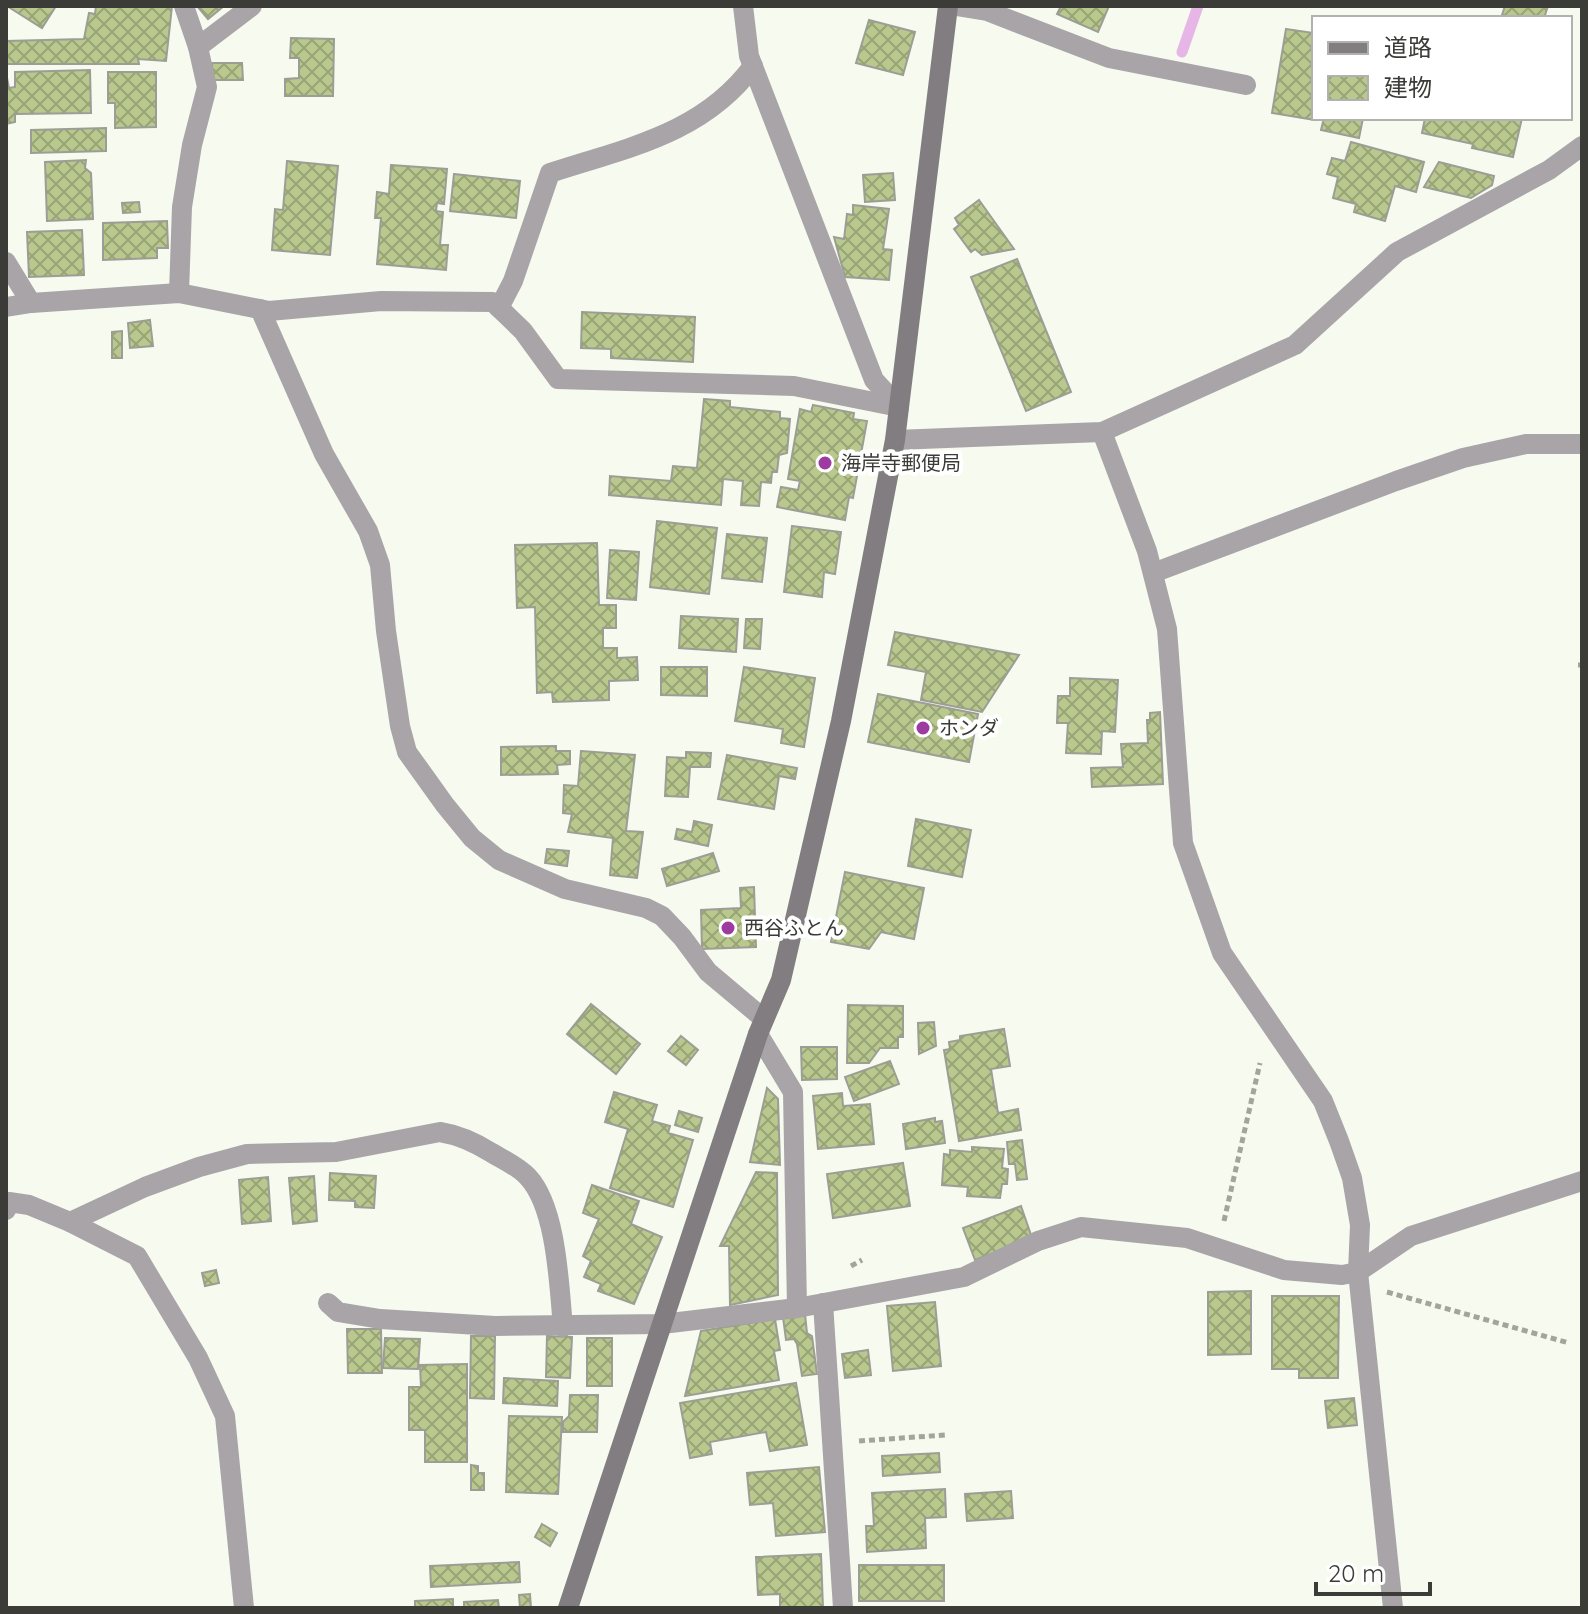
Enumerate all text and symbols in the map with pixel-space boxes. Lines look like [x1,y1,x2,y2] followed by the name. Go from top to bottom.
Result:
[1312,16,1572,120] legend
[1384,32,1432,62] text: 道路
[1384,72,1432,102] text: 建物
[841,450,961,475] place label: 海岸寺郵便局
[816,454,834,472] marker: 海岸寺郵便局
[939,715,999,740] place label: ホンダ
[914,719,932,737] marker: ホンダ
[744,915,844,940] place label: 西谷ふとん
[719,919,737,937] marker: 西谷ふとん
[1316,1546,1430,1596] scale bar
[1328,1558,1384,1588] text: 20 m

